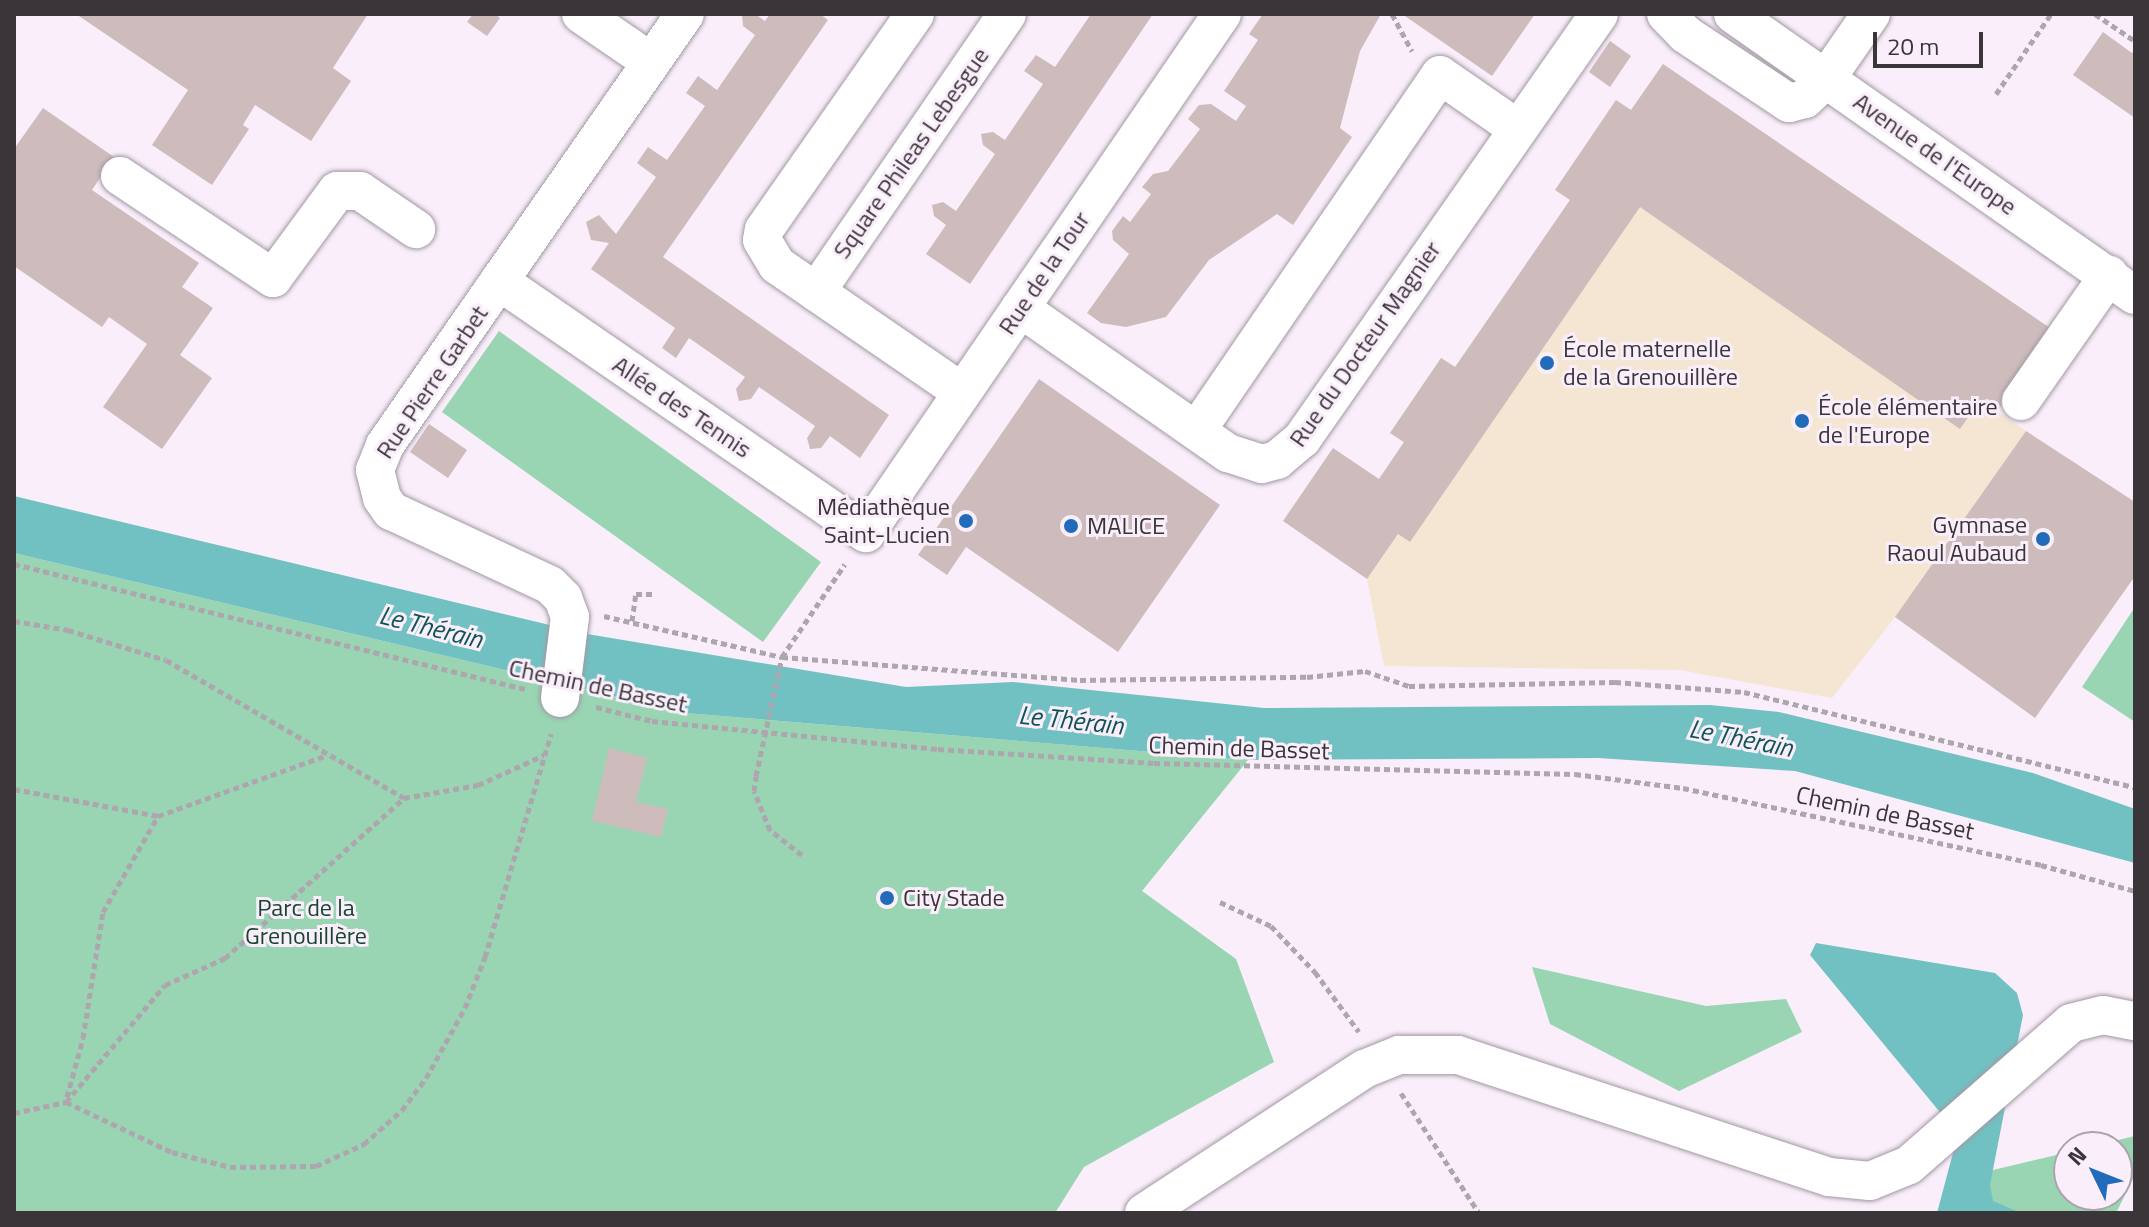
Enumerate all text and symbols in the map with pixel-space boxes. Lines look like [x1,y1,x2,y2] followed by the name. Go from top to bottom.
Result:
[1877,16,1987,66] scale bar
[1887,28,1939,64] text: 20 m
[827,42,995,264] street label: Square Phileas Lebesgue
[1848,87,2022,221] street label: Avenue de l'Europe
[992,206,1096,340] street label: Rue de la Tour
[1283,236,1447,452] street label: Rue du Docteur Magnier
[370,300,494,464] street label: Rue Pierre Garbet
[1563,335,1738,391] place label: École maternelle de la Grenouillère
[607,350,757,464] street label: Allée des Tennis
[1538,354,1556,372] marker: École maternelle de la Grenouillère
[1818,393,1998,449] place label: École élémentaire de l'Europe
[1793,412,1811,430] marker: École élémentaire de l'Europe
[817,493,950,549] place label: Médiathèque Saint-Lucien
[1887,511,2027,567] place label: Gymnase Raoul Aubaud
[957,512,975,530] marker: Médiathèque Saint-Lucien
[1087,512,1165,540] place label: MALICE
[1062,517,1080,535] marker: MALICE
[2034,530,2052,548] marker: Gymnase Raoul Aubaud
[376,599,486,655] water label: Le Thérain
[506,653,690,719] street label: Chemin de Basset
[1017,699,1125,741] water label: Le Thérain
[1686,713,1796,763] water label: Le Thérain
[1148,730,1330,766] street label: Chemin de Basset
[1793,780,1977,846] street label: Chemin de Basset
[903,884,1005,912] place label: City Stade
[878,889,896,907] marker: City Stade
[245,894,367,950] park label: Parc de la Grenouillère
[2053,1131,2133,1211] north arrow
[2059,1139,2095,1173] text: N

